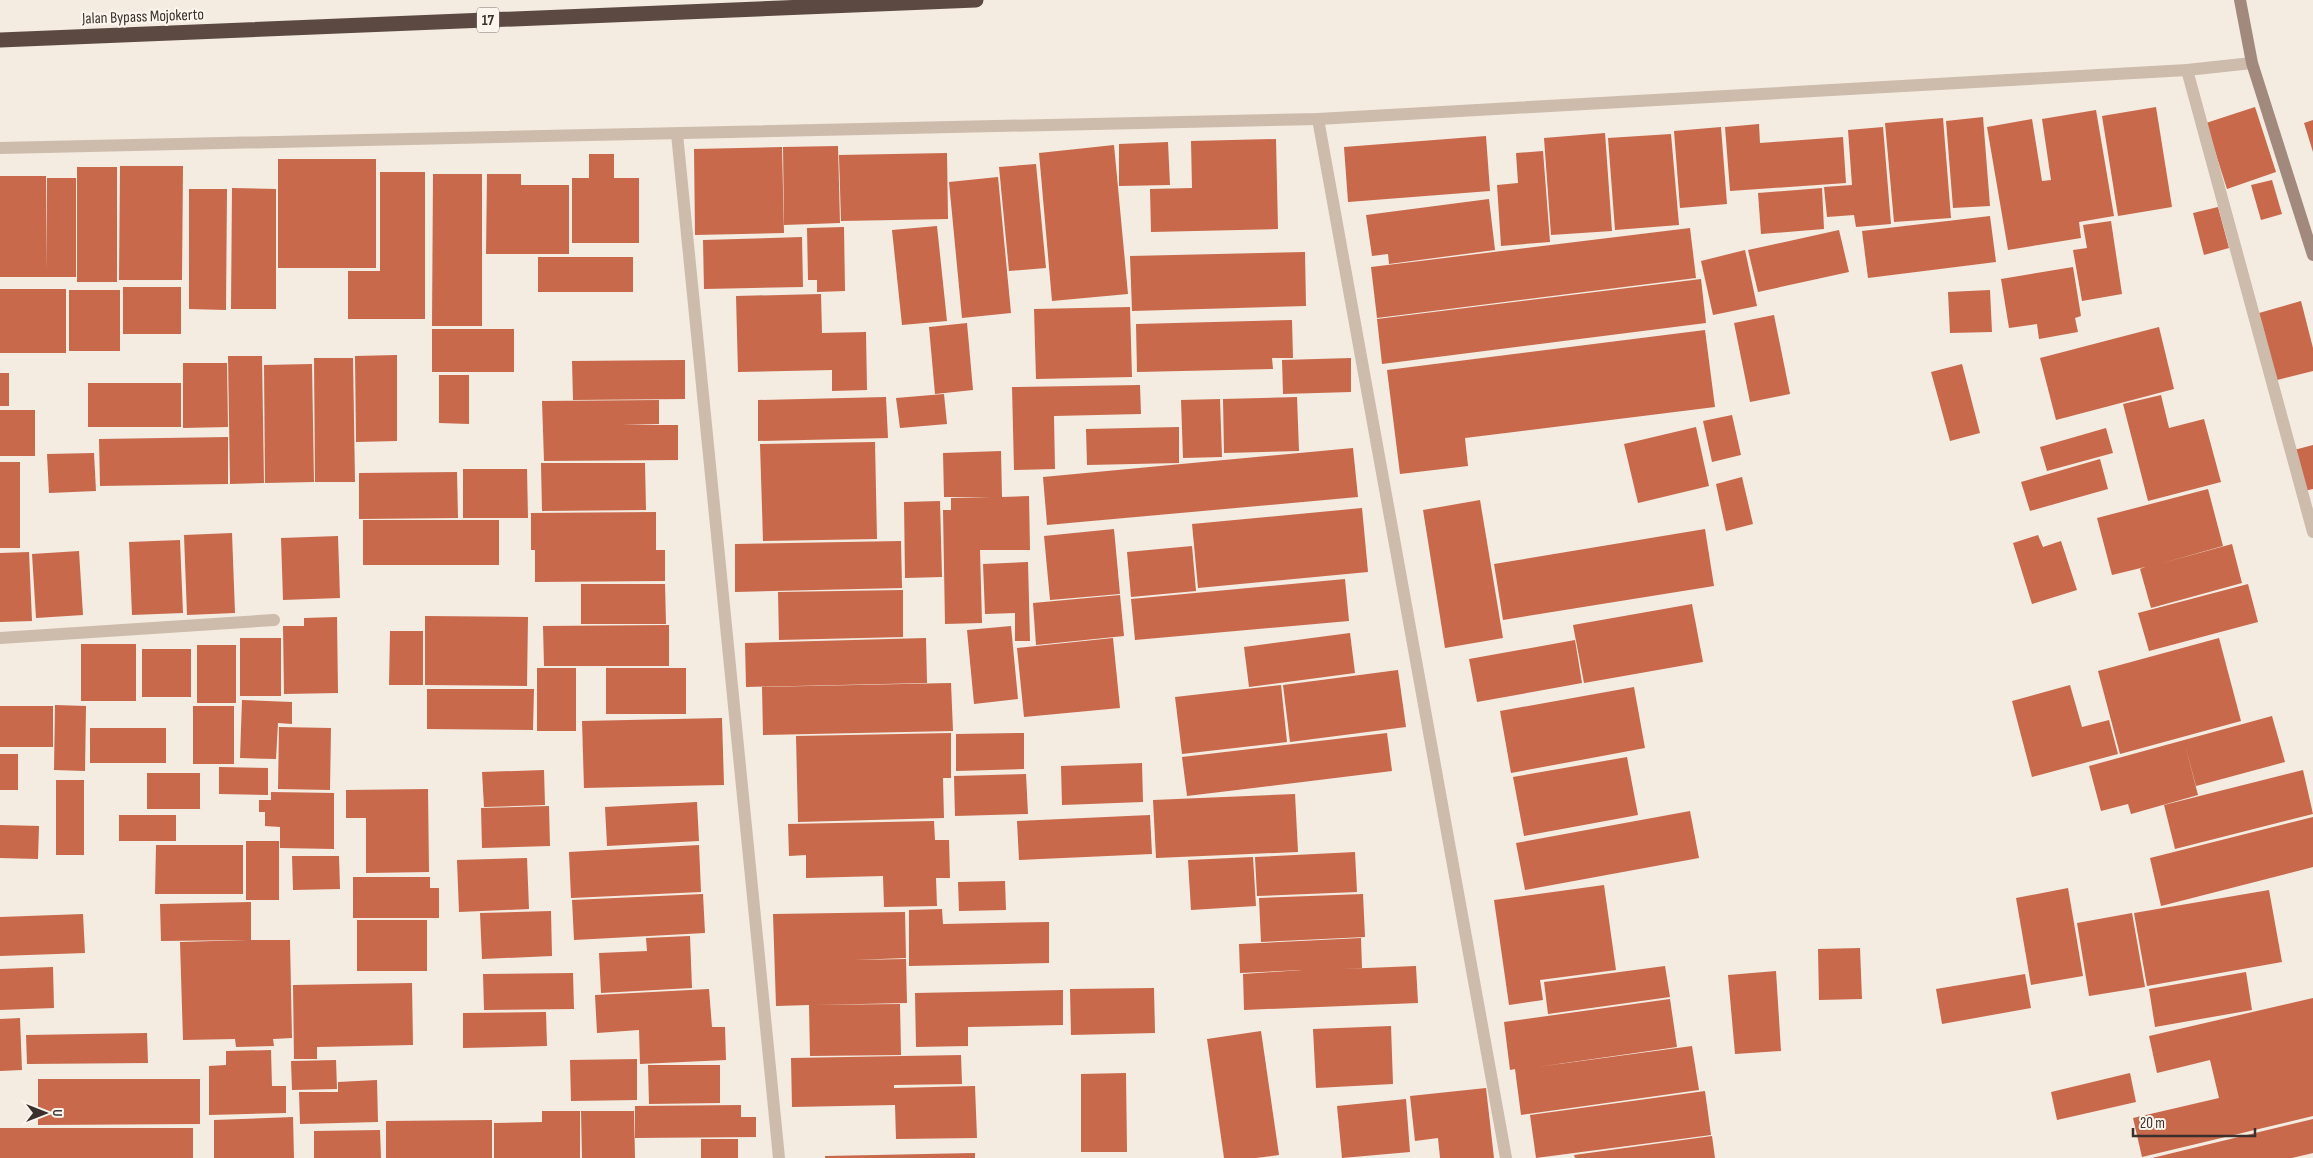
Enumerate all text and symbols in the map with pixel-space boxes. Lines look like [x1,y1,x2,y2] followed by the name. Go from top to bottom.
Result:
[81,5,204,29] street label: Jalan Bypass Mojokerto
[477,8,499,32] road number: 17
[20,1088,70,1138] north arrow
[2133,1106,2256,1138] scale bar
[49,1109,66,1117] text: U
[2140,1114,2165,1133] text: 20 m

